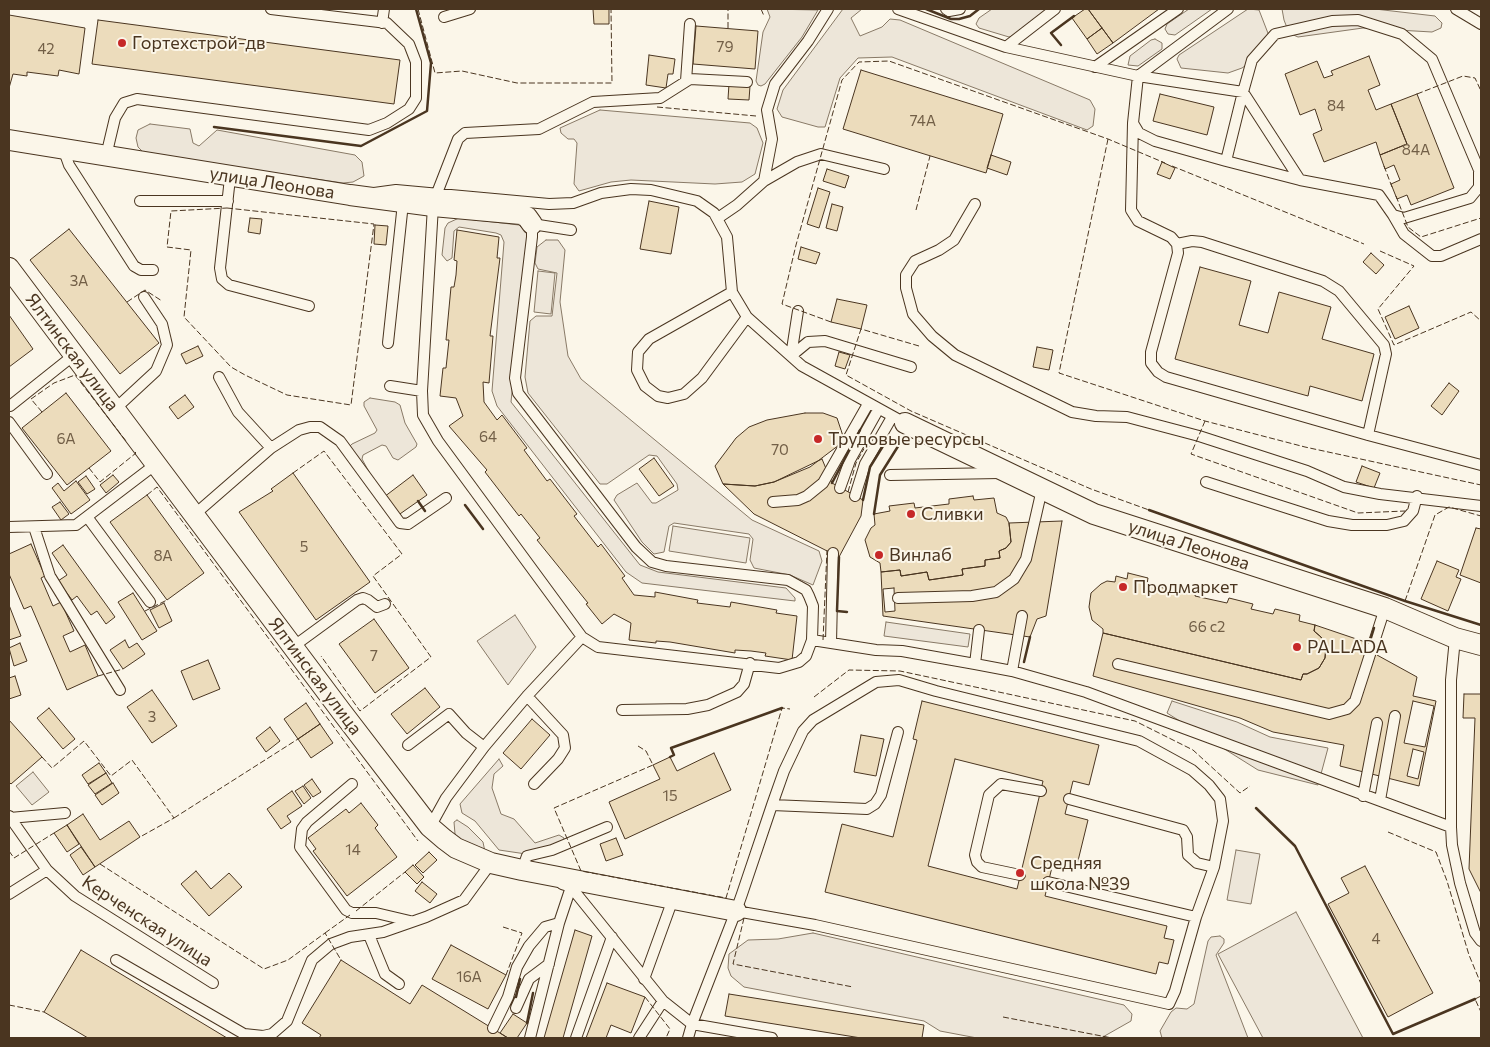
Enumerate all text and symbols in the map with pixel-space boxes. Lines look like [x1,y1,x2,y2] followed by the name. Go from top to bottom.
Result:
[132,32,266,54] place label: Гортехстрой-дв
[116,37,128,49] marker: Гортехстрой-дв
[717,38,733,56] house number: 79
[37,40,55,58] house number: 42
[1327,97,1345,115] house number: 84
[910,112,936,130] house number: 74А
[1402,141,1430,159] house number: 84А
[208,162,336,204] street label: улица Леонова
[70,272,88,290] house number: 3А
[21,289,123,415] street label: Ялтинская улица
[479,428,497,446] house number: 64
[828,428,985,450] place label: Трудовые ресурсы
[56,430,76,448] house number: 6А
[812,433,824,445] marker: Трудовые ресурсы
[771,441,789,459] house number: 70
[921,503,984,525] place label: Сливки
[905,508,917,520] marker: Сливки
[1126,515,1252,575] street label: улица Леонова
[300,538,308,556] house number: 5
[889,544,952,566] place label: Винлаб
[153,547,173,565] house number: 8А
[873,549,885,561] marker: Винлаб
[1133,576,1238,598] place label: Продмаркет
[1117,581,1129,593] marker: Продмаркет
[264,613,366,739] street label: Ялтинская улица
[1189,618,1225,636] house number: 66 с2
[1307,636,1388,658] place label: PALLADA
[1291,641,1303,653] marker: PALLADA
[370,647,378,665] house number: 7
[148,708,156,726] house number: 3
[662,787,678,805] house number: 15
[345,841,361,859] house number: 14
[1030,852,1130,894] place label: Средняя школа №39
[1014,867,1026,879] marker: Средняя школа №39
[78,871,216,971] street label: Керченская улица
[1372,930,1380,948] house number: 4
[456,968,482,986] house number: 16А

